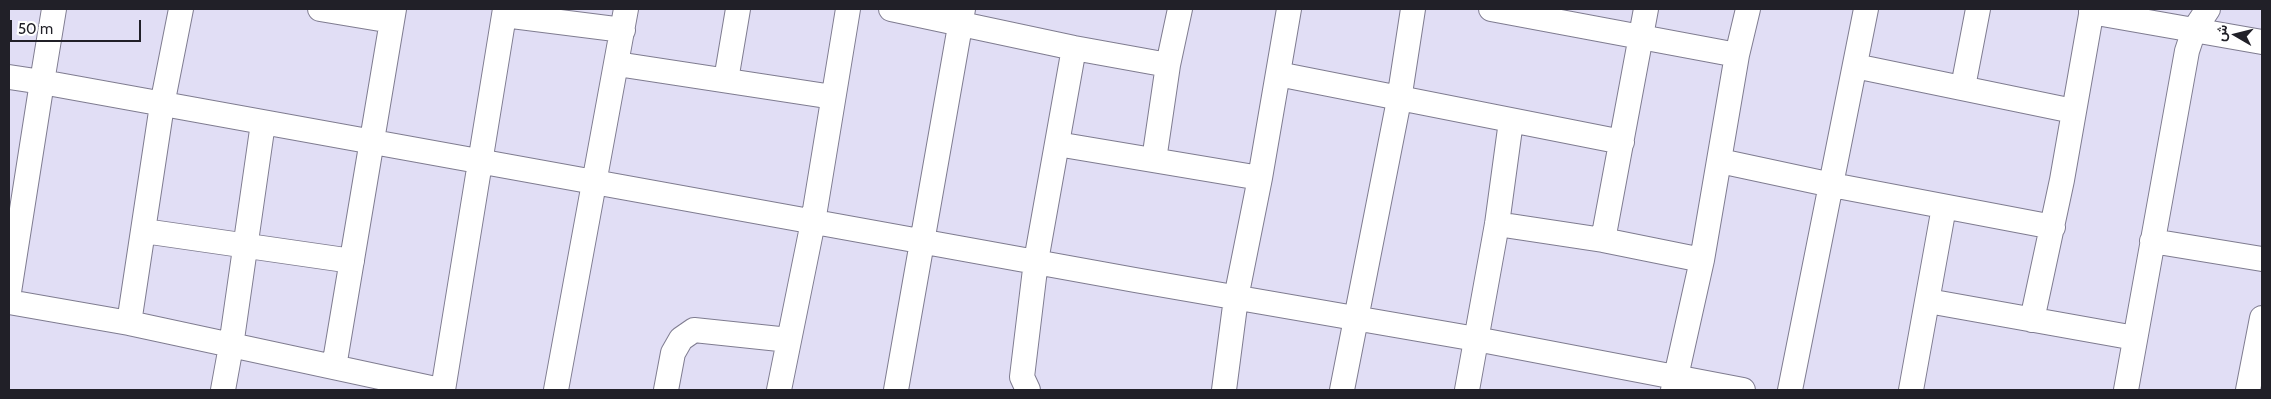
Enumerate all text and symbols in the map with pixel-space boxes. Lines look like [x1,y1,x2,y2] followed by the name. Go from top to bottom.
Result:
[12,10,144,42] scale bar
[2211,10,2261,60] north arrow
[18,20,53,38] text: 50 m
[2211,23,2231,43] text: ش

